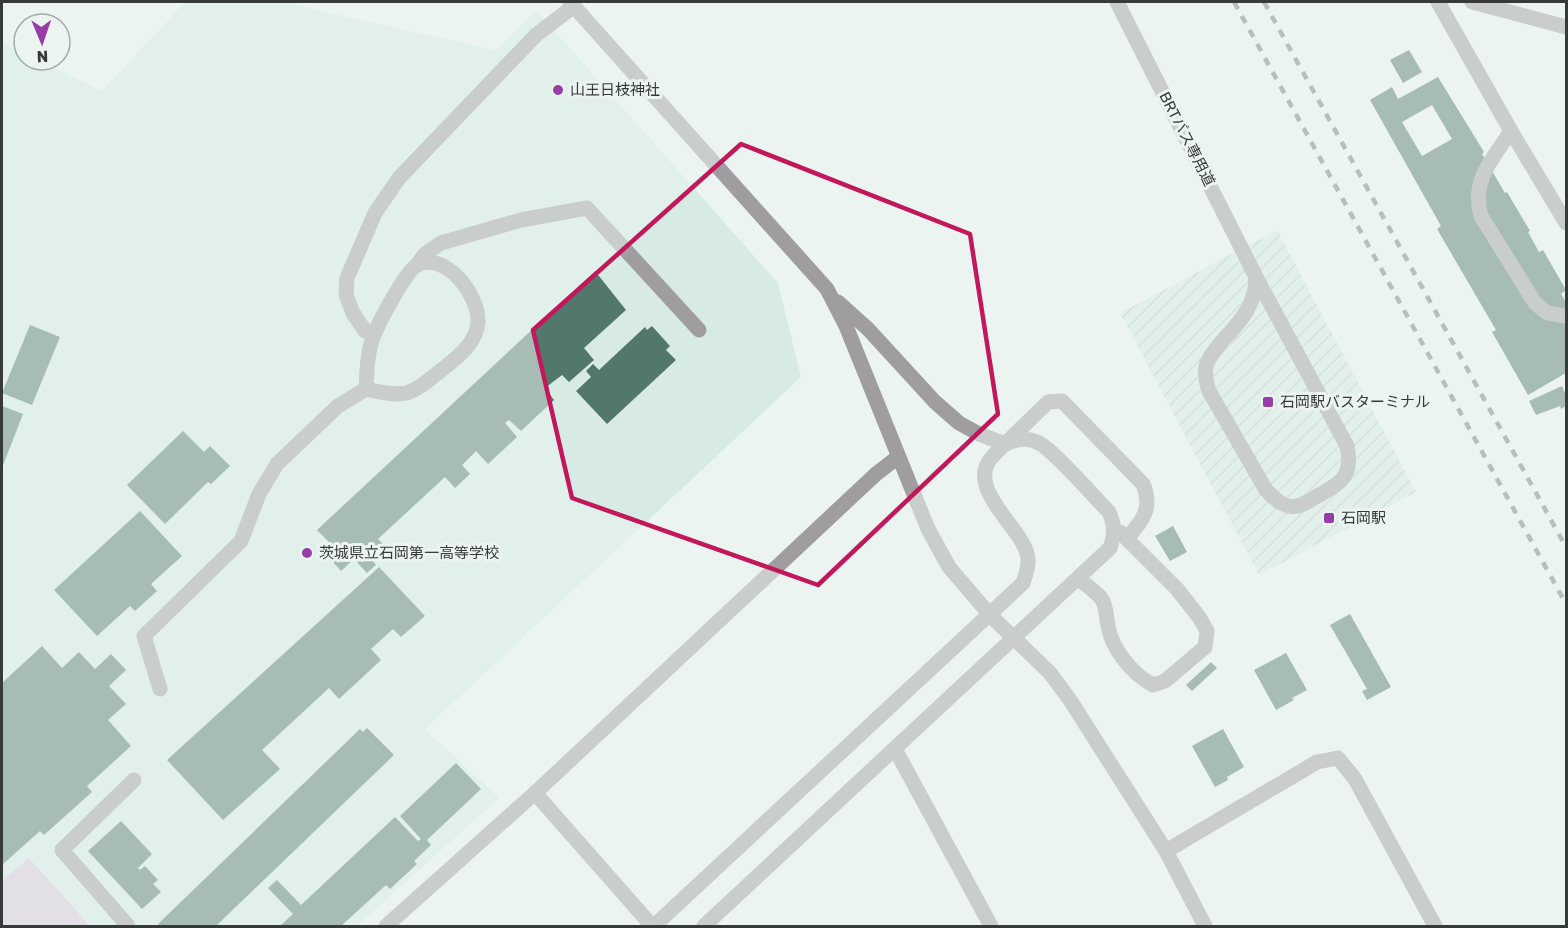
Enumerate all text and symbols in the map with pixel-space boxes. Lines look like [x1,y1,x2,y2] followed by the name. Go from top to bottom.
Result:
[12,12,72,72] north arrow
[36,47,49,66] text: N
[570,81,660,99] place label: 山王日枝神社
[551,83,565,97] marker: 山王日枝神社
[1156,89,1218,189] street label: BRTバス専用道
[1280,393,1430,411] place label: 石岡駅バスターミナル
[1261,395,1275,409] marker: 石岡駅バスターミナル
[1341,509,1386,527] place label: 石岡駅
[1322,511,1336,525] marker: 石岡駅
[319,544,499,562] place label: 茨城県立石岡第一高等学校
[300,546,314,560] marker: 茨城県立石岡第一高等学校

